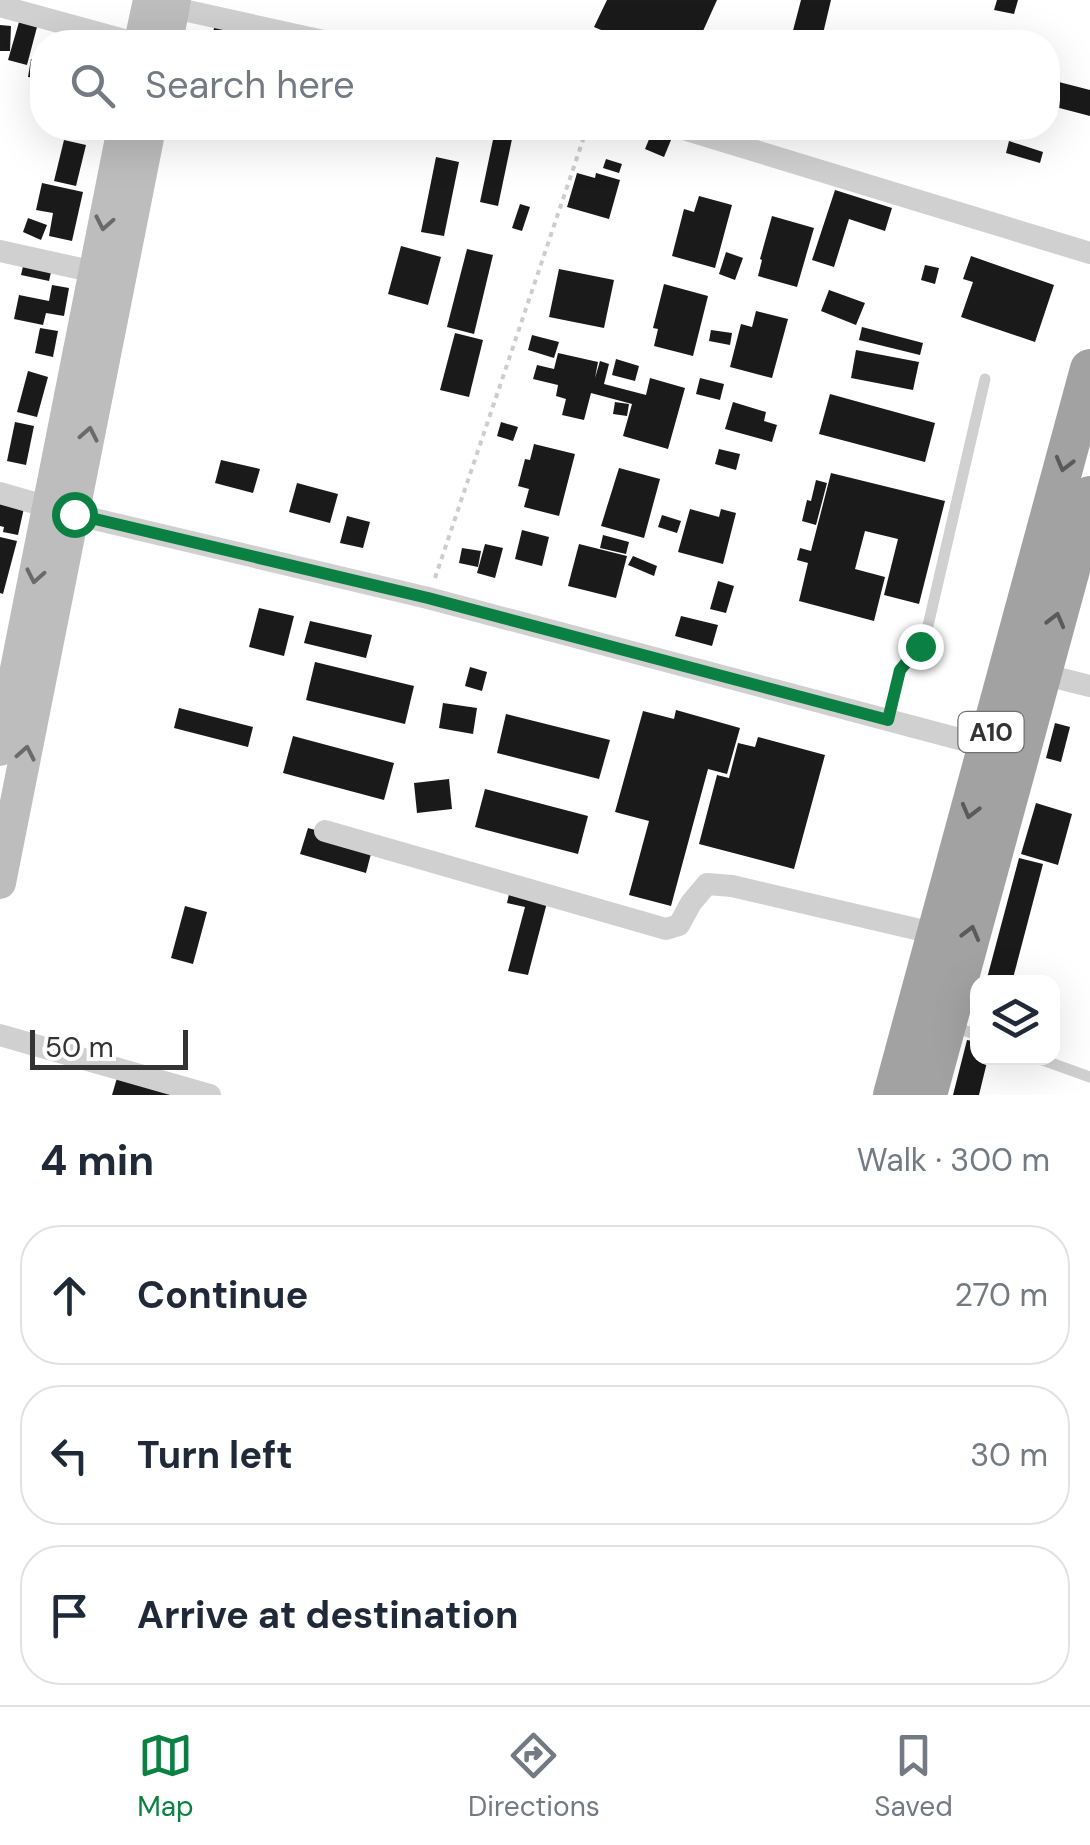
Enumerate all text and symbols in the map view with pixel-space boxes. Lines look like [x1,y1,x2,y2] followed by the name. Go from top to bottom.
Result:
[30,30,1060,140] search box
[65,58,120,113] icon: search
[145,60,355,110] text: Search here
[95,214,116,231] one-way arrow
[78,426,99,443] one-way arrow
[1055,454,1076,472] one-way arrow
[52,492,98,538] route start
[25,567,46,584] one-way arrow
[1045,612,1066,629] one-way arrow
[898,624,944,670] route end
[958,712,1024,752] road number: A10
[14,744,35,761] one-way arrow
[960,802,981,819] one-way arrow
[960,925,981,942] one-way arrow
[970,975,1060,1065] map controls
[970,975,1060,1065] button: layers
[30,1025,188,1070] scale bar
[45,1029,114,1066] text: 50 m
[40,1133,154,1188] text: 4 min
[857,1139,1050,1181] text: Walk · 300 m
[42,1268,97,1323] icon: ahead
[137,1270,308,1320] text: Continue
[955,1274,1048,1316] text: 270 m
[42,1428,97,1483] icon: left
[137,1430,293,1480] text: Turn left
[970,1434,1048,1476] text: 30 m
[42,1588,97,1643] icon: arrive
[137,1590,519,1640] text: Arrive at destination
[137,1728,194,1825] tab: Map
[468,1728,600,1825] tab: Directions
[874,1728,953,1825] tab: Saved

